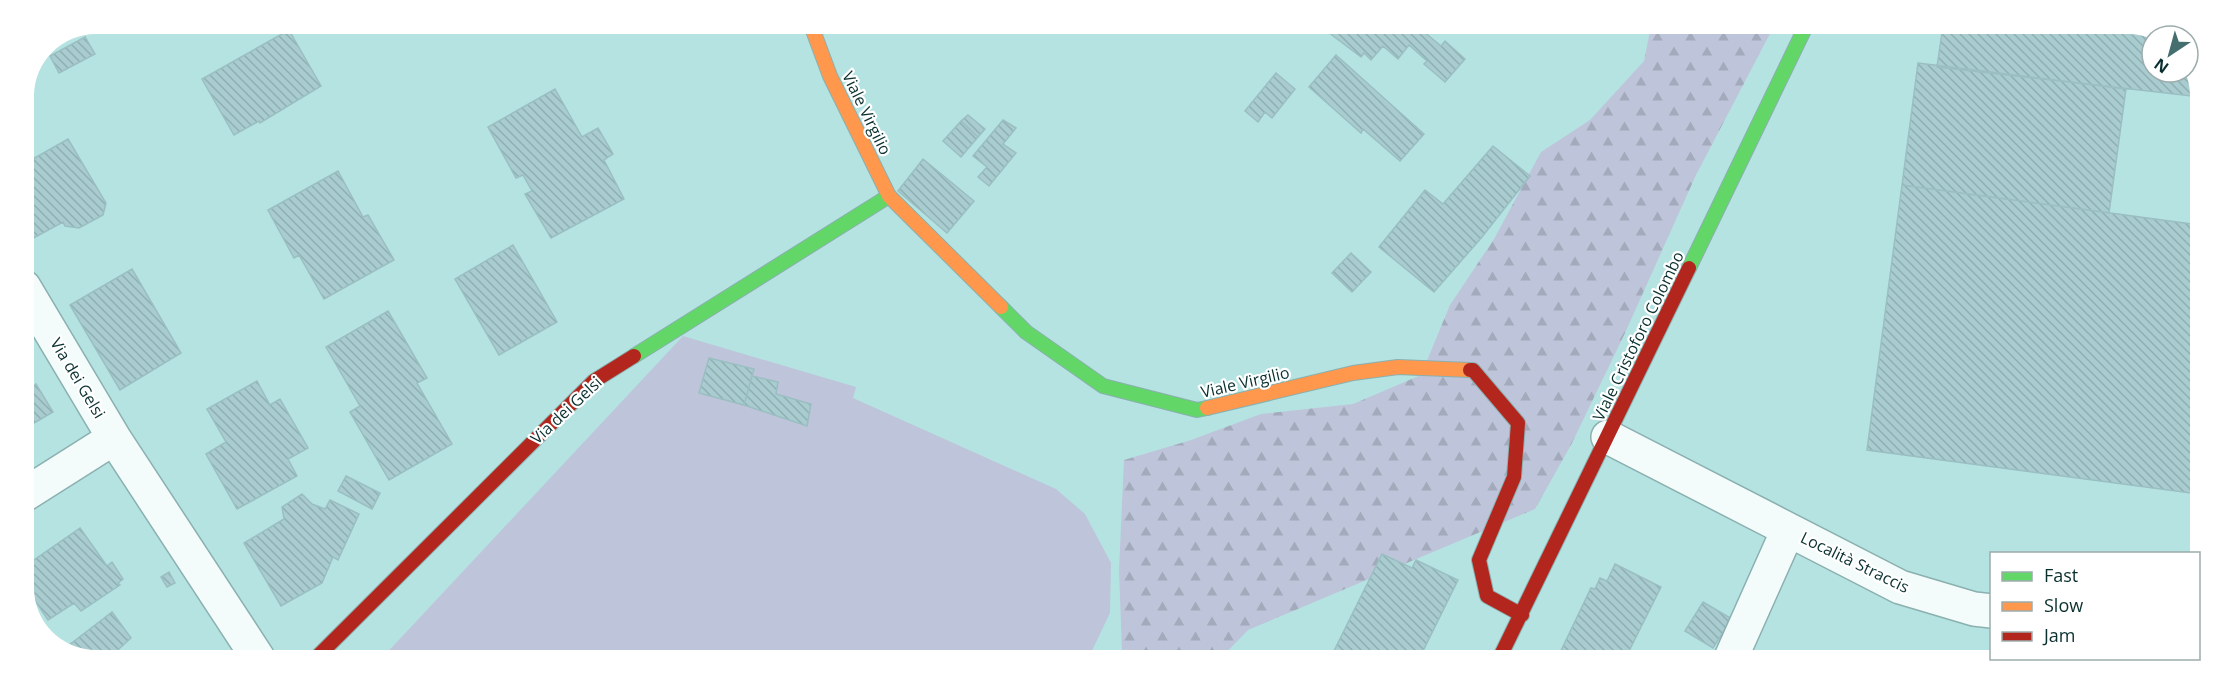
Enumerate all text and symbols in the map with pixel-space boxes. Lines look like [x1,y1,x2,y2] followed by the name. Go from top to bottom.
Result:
[2140,24,2200,84] north arrow
[2149,53,2173,79] text: N
[837,68,897,158] street label: Viale Virgilio
[1587,248,1689,424] street label: Viale Cristoforo Colombo
[45,334,111,422] street label: Via dei Gelsi
[1199,361,1291,403] street label: Viale Virgilio
[526,371,606,449] street label: Via dei Gelsi
[1797,526,1913,598] street label: Località Straccis
[1990,552,2200,660] legend
[2044,563,2078,587] text: Fast
[2044,593,2083,617] text: Slow
[2042,623,2076,647] text: Jam

